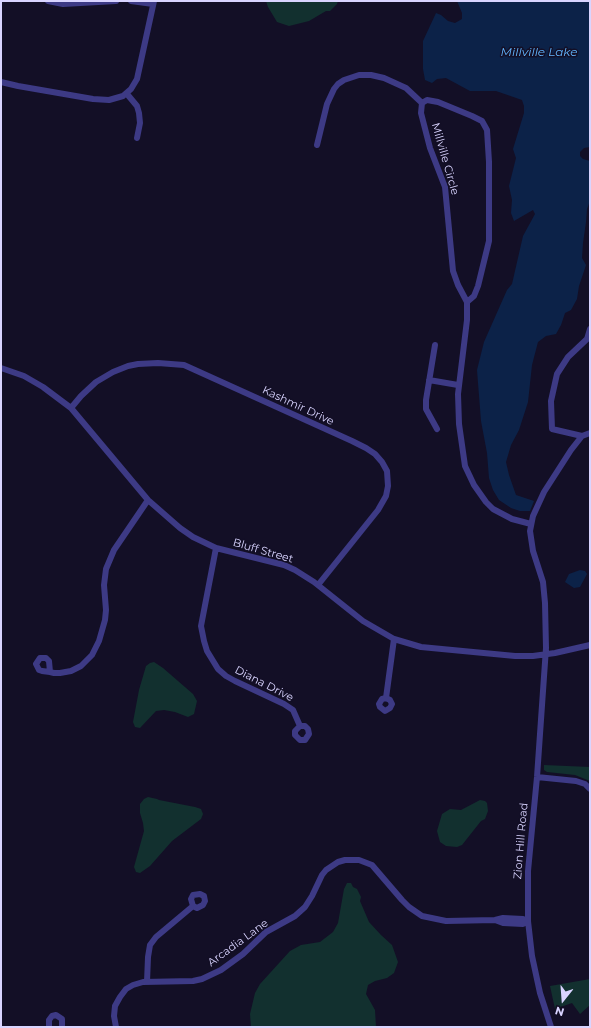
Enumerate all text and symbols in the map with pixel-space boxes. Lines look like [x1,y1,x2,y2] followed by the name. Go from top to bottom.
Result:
[501,45,577,59] water label: Millville Lake
[428,121,462,197] street label: Millville Circle
[260,384,336,428] street label: Kashmir Drive
[231,536,295,566] street label: Bluff Street
[232,664,296,704] street label: Diana Drive
[511,802,531,880] street label: Zion Hill Road
[205,917,271,969] street label: Arcadia Lane
[543,980,583,1020] north arrow
[553,1003,566,1019] text: N

